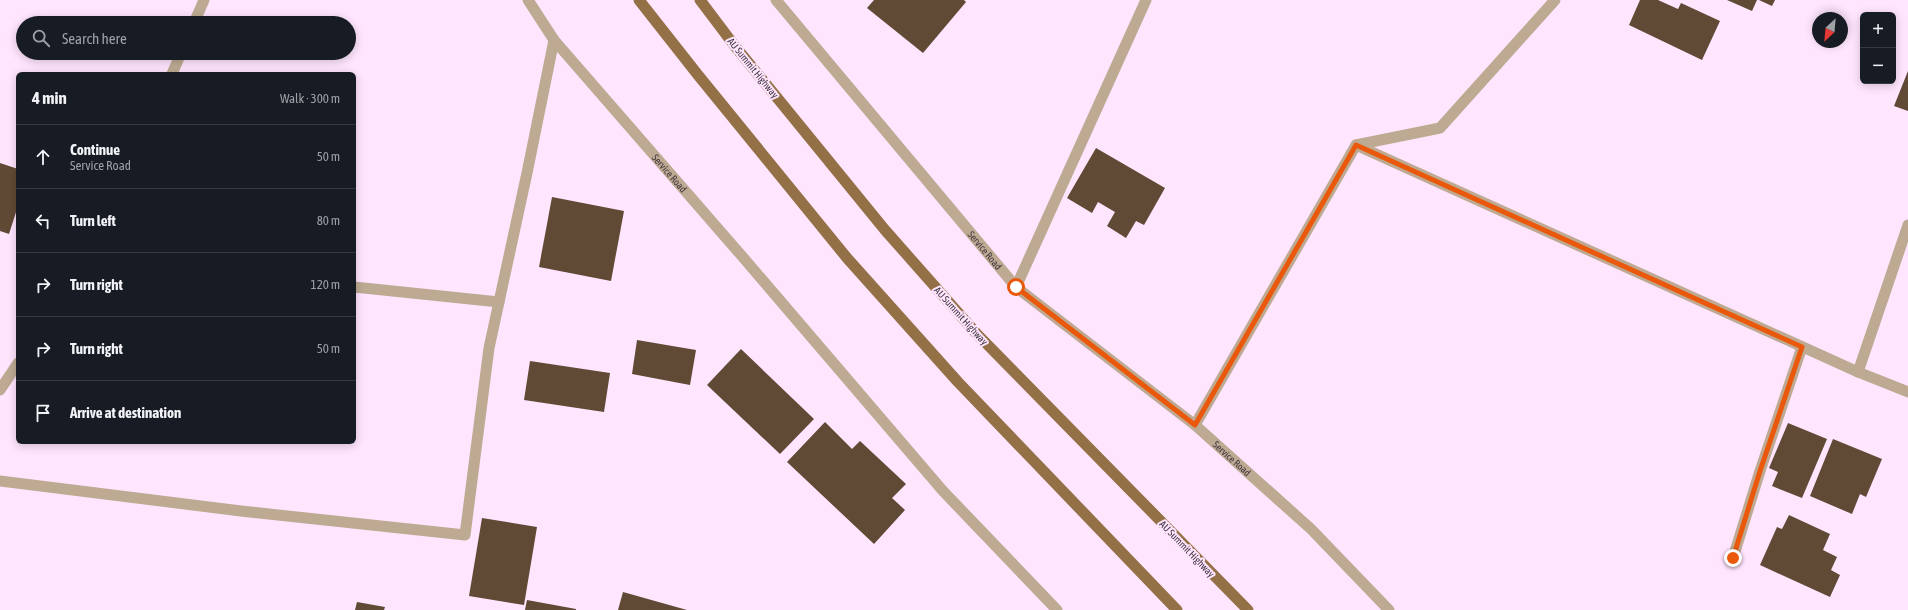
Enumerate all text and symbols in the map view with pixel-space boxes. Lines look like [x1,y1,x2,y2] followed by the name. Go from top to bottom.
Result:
[1812,12,1848,48] north arrow
[1860,12,1896,84] map controls
[1860,12,1896,48] button: +
[16,16,356,60] search box
[30,27,52,49] icon: search
[62,30,127,47] text: Search here
[725,36,781,100] street label: AU Summit Highway
[1860,48,1896,84] button: −
[32,88,67,108] text: 4 min
[280,91,340,106] text: Walk · 300 m
[70,141,120,158] text: Continue
[32,146,54,168] icon: ahead
[317,149,340,164] text: 50 m
[650,152,689,195] street label: Service Road
[70,158,131,173] text: Service Road
[32,210,54,232] icon: left
[70,212,116,229] text: Turn left
[317,213,340,228] text: 80 m
[966,229,1005,272] street label: Service Road
[32,274,54,296] icon: right
[70,276,123,293] text: Turn right
[311,277,340,292] text: 120 m
[1007,278,1025,296] route start
[932,285,990,347] street label: AU Summit Highway
[32,338,54,360] icon: right
[70,340,123,357] text: Turn right
[317,341,340,356] text: 50 m
[32,402,54,424] icon: arrive
[70,404,181,421] text: Arrive at destination
[1211,439,1253,478] street label: Service Road
[1157,519,1217,579] street label: AU Summit Highway
[1724,549,1742,567] route end

